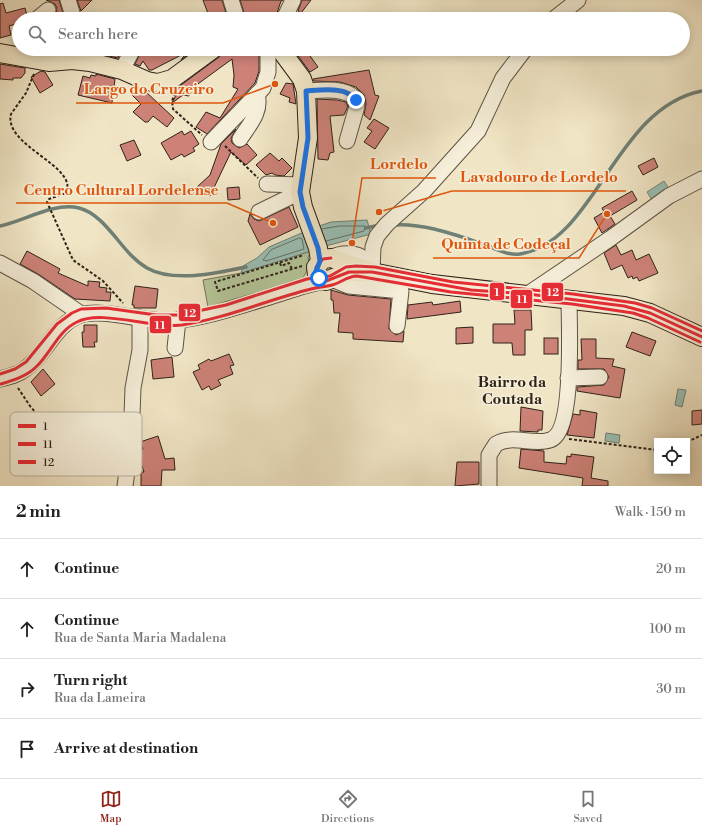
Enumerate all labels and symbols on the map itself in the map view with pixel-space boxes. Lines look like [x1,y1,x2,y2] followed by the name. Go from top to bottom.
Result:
[76,76,223,103] callout: Largo do Cruzeiro
[84,80,214,99] text: Largo do Cruzeiro
[347,91,365,109] route end
[362,151,436,178] callout: Lordelo
[370,155,428,174] text: Lordelo
[452,164,626,191] callout: Lavadouro de Lordelo
[460,168,618,187] text: Lavadouro de Lordelo
[16,176,227,203] callout: Centro Cultural Lordelense
[24,181,218,200] text: Centro Cultural Lordelense
[433,231,579,258] callout: Quinta de Codeçal
[441,235,571,254] text: Quinta de Codeçal
[310,269,328,287] route start
[489,282,505,301] line badge: 1
[541,282,564,302] line badge: 12
[494,286,500,300] text: 1
[547,286,559,300] text: 12
[510,289,533,309] line badge: 11
[517,293,528,307] text: 11
[178,303,201,322] line badge: 12
[184,307,196,321] text: 12
[149,315,172,334] line badge: 11
[155,319,166,333] text: 11
[478,373,547,409] district label: Bairro da Coutada
[10,412,142,476] legend
[43,420,48,434] text: 1
[43,438,53,452] text: 11
[43,456,54,470] text: 12

